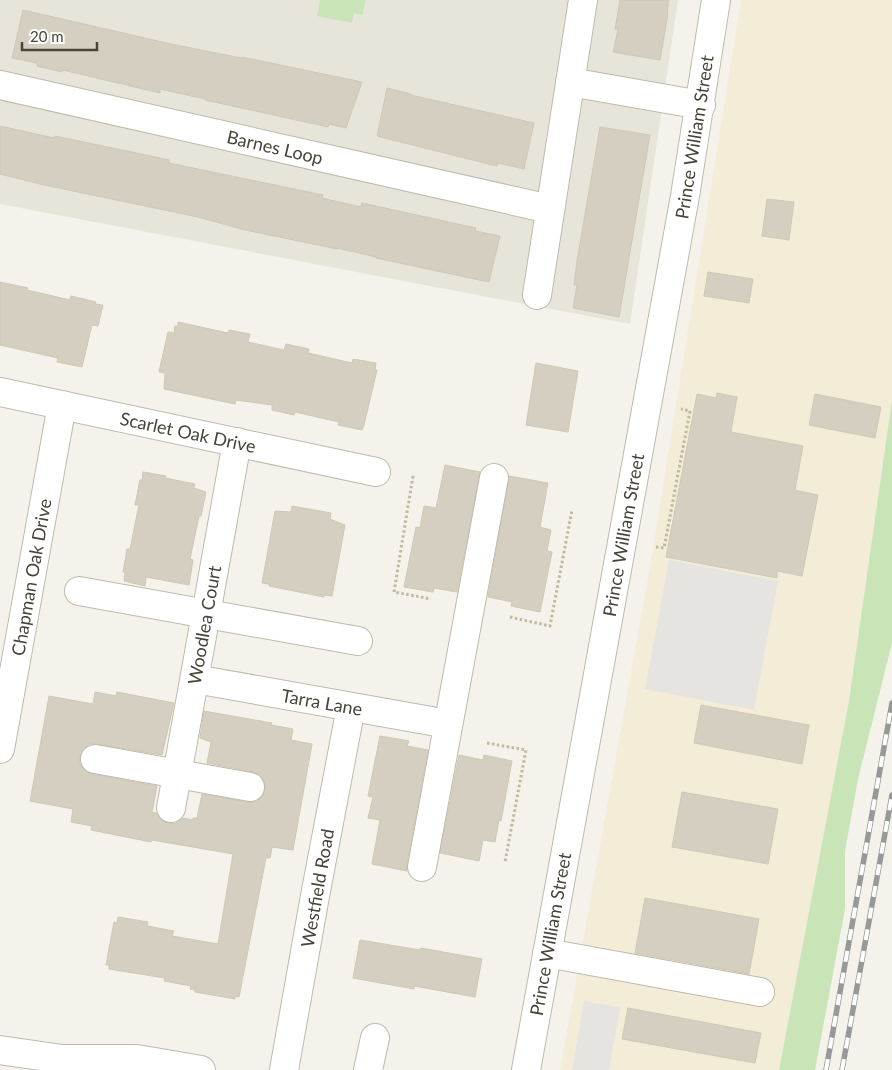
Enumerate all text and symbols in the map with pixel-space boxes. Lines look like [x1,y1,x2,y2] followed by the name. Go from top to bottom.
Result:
[22,20,98,52] scale bar
[30,27,64,45] text: 20 m
[670,53,718,220] street label: Prince William Street
[225,125,325,169] street label: Barnes Loop
[118,407,258,457] street label: Scarlet Oak Drive
[598,451,648,618] street label: Prince William Street
[6,497,56,657] street label: Chapman Oak Drive
[183,563,225,686] street label: Woodlea Court
[280,684,364,720] street label: Tarra Lane
[296,827,338,949] street label: Westfield Road
[525,850,575,1017] street label: Prince William Street

